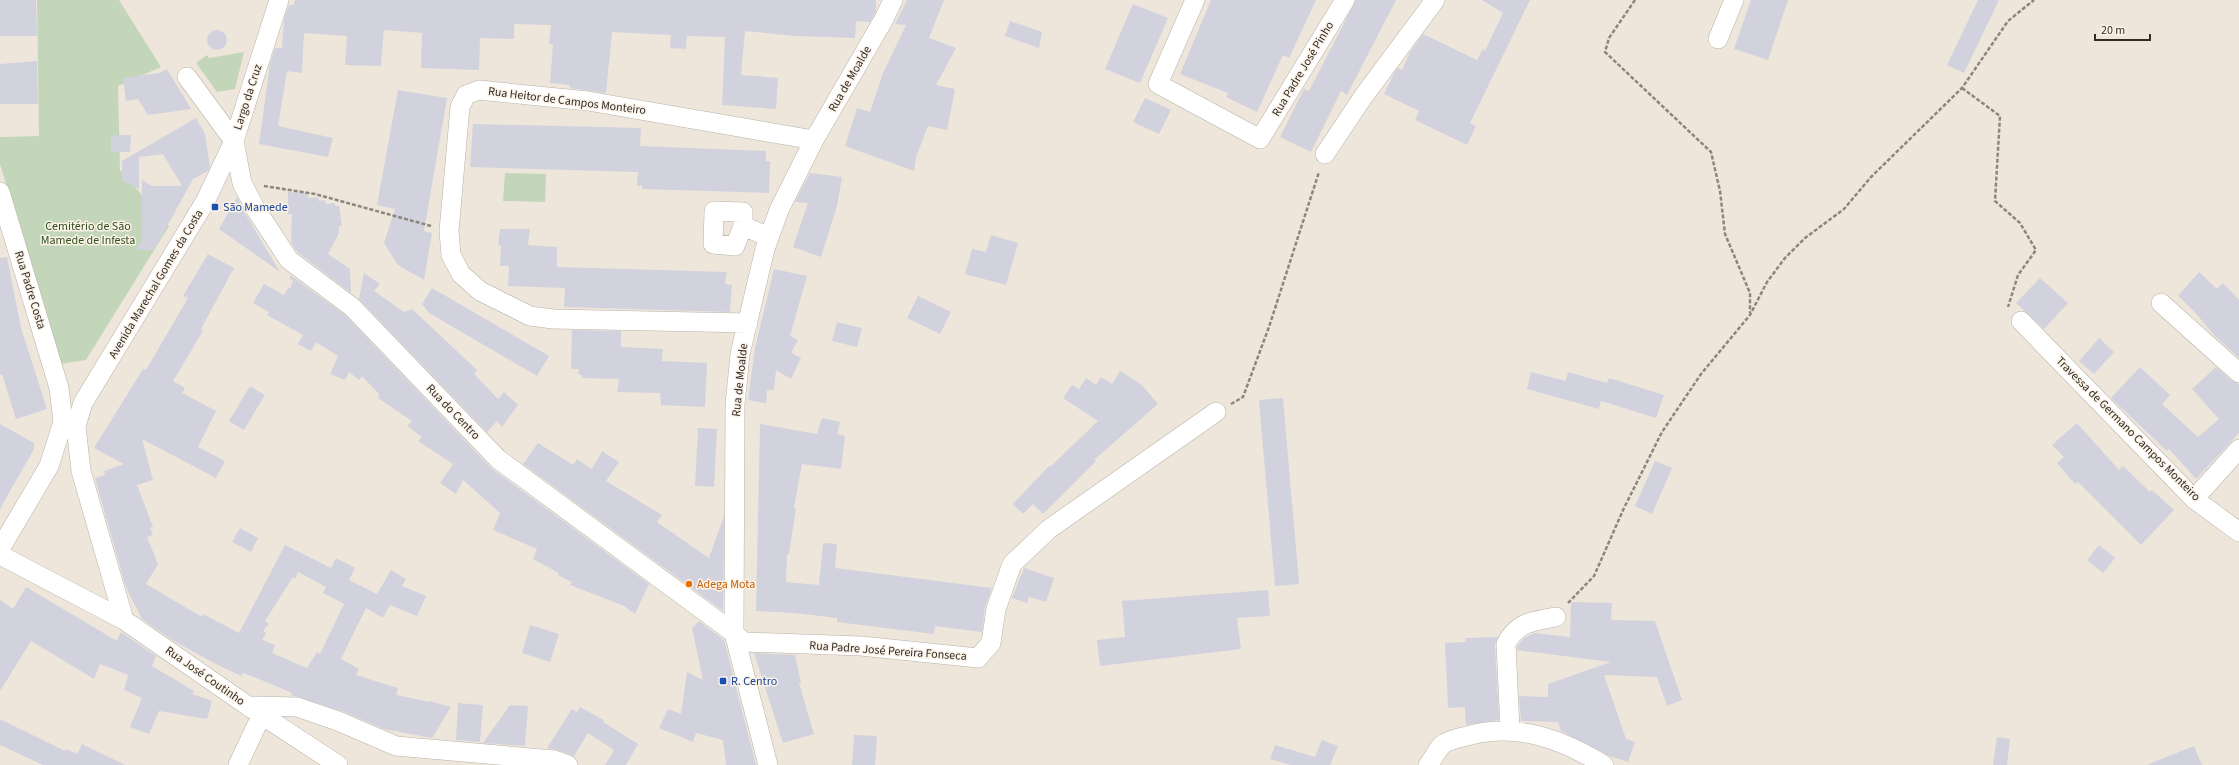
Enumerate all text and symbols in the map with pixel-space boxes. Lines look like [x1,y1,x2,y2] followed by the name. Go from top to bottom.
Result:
[2095,16,2150,42] scale bar
[1268,18,1338,120] street label: Rua Padre José Pinho
[2101,22,2125,39] text: 20 m
[824,43,876,115] street label: Rua de Moalde
[229,62,267,132] street label: Largo da Cruz
[487,83,647,119] street label: Rua Heitor de Campos Monteiro
[223,199,288,216] place label: São Mamede
[210,202,220,212] marker: São Mamede
[105,206,207,362] street label: Avenida Marechal Gomes da Costa
[41,218,135,249] park label: Cemitério de São Mamede de Infesta
[10,249,50,331] street label: Rua Padre Costa
[728,342,752,417] street label: Rua de Moalde
[2052,353,2204,505] street label: Travessa de Germano Campos Monteiro
[422,380,484,444] street label: Rua do Centro
[697,576,755,593] place label: Adega Mota
[684,579,694,589] marker: Adega Mota
[809,637,967,665] street label: Rua Padre José Pereira Fonseca
[162,642,248,710] street label: Rua José Coutinho
[731,673,777,690] place label: R. Centro
[718,676,728,686] marker: R. Centro

